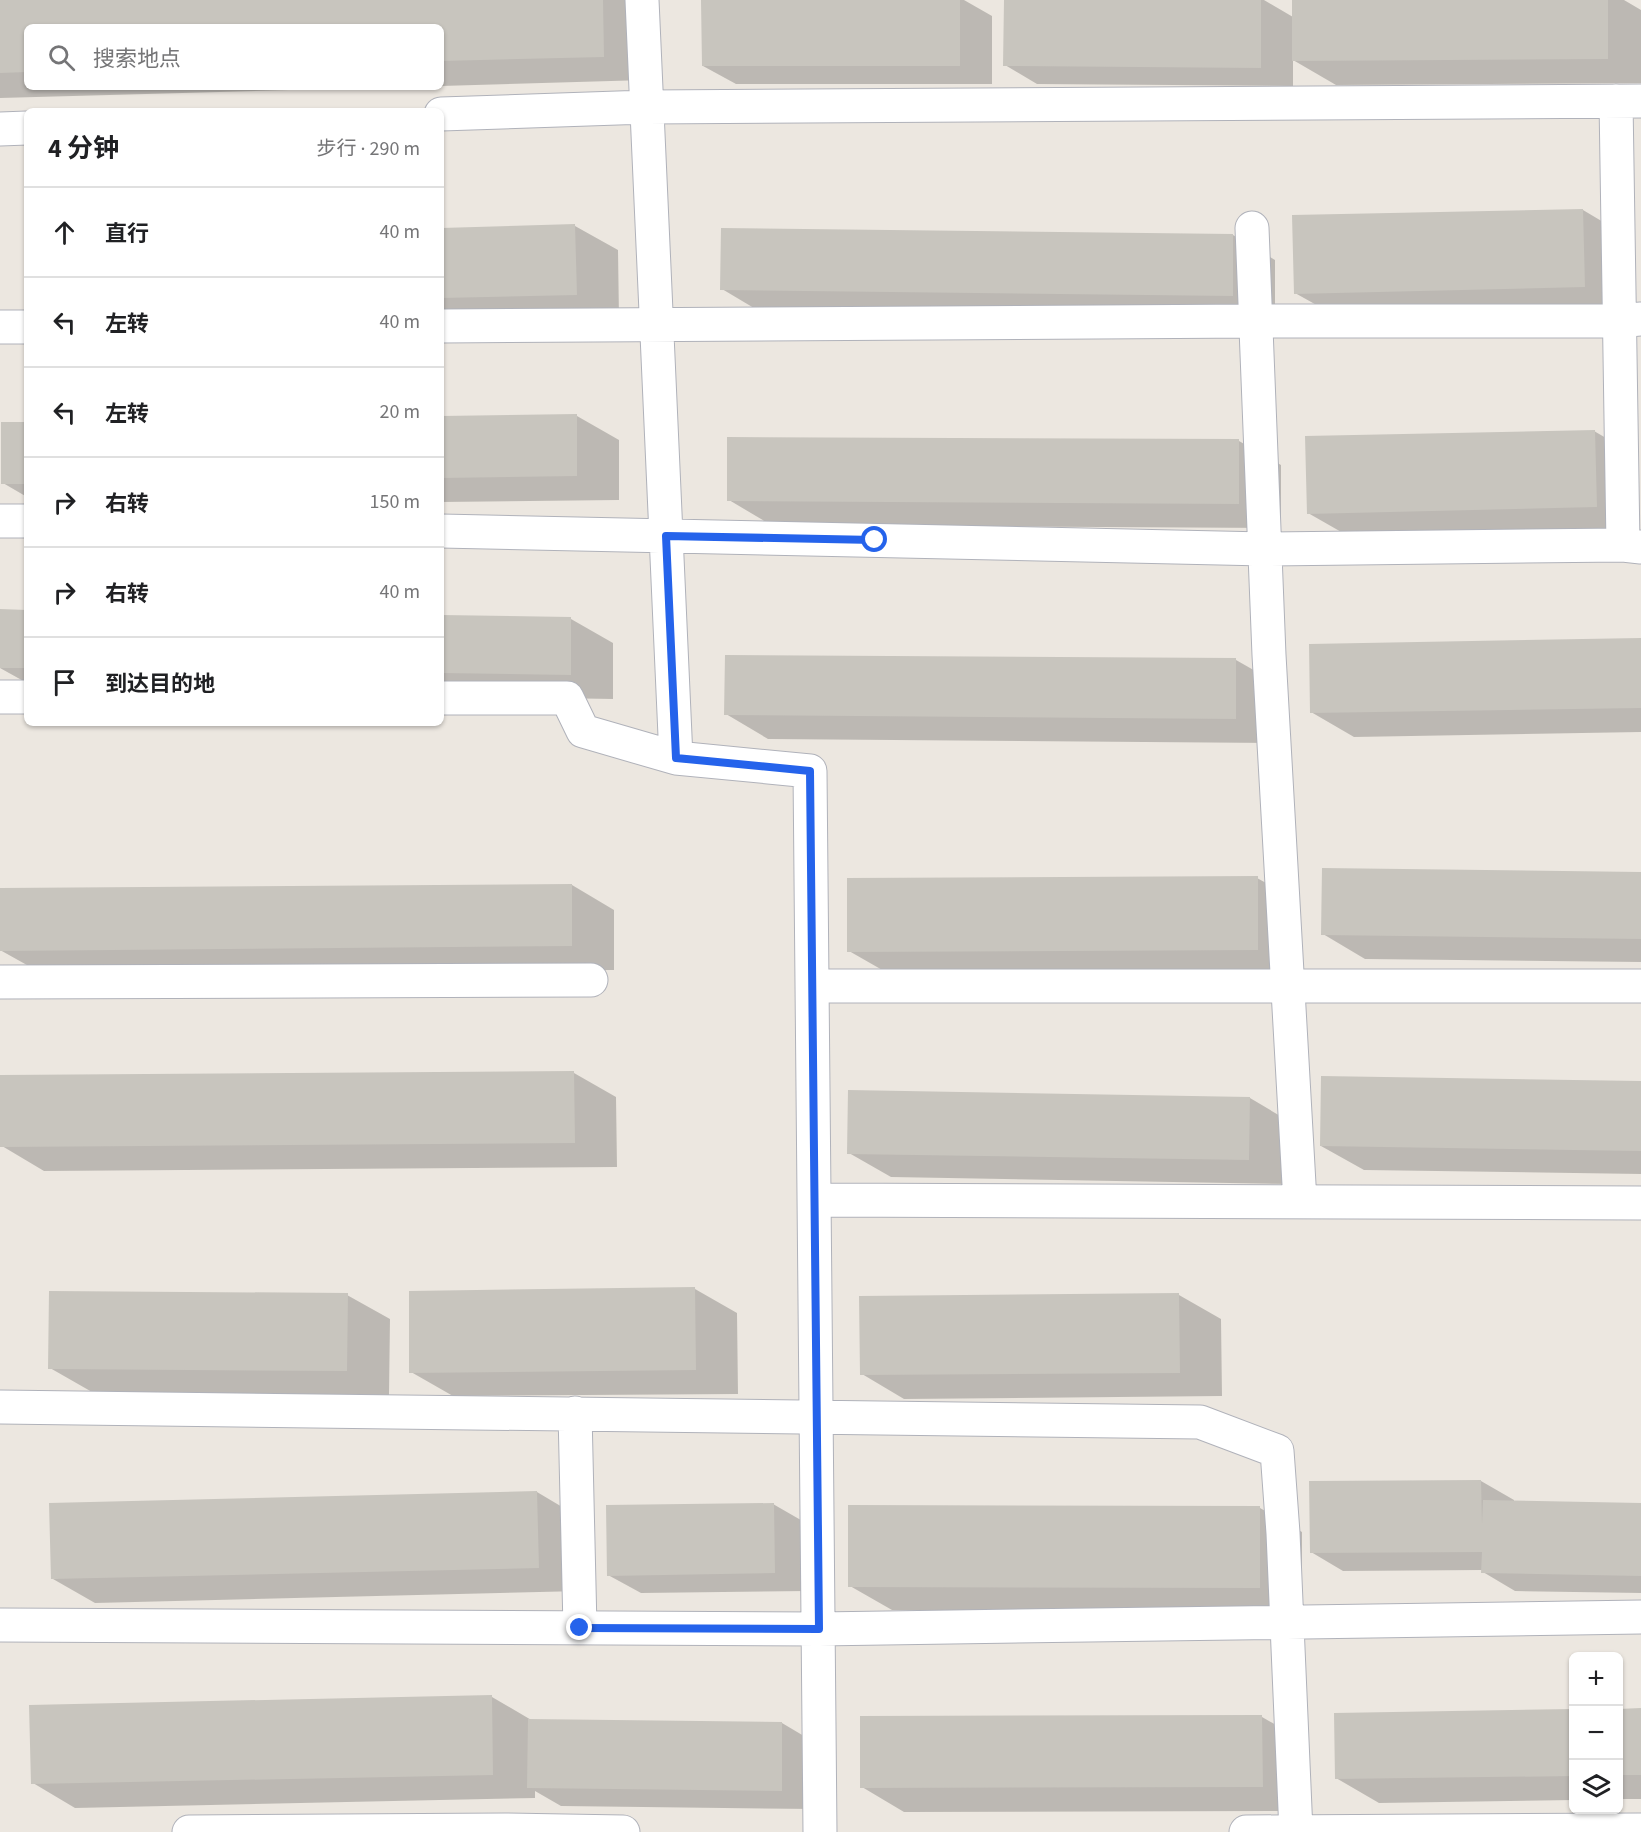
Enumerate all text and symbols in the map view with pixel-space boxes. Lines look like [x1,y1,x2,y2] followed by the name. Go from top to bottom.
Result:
[24,24,444,90] search box
[45,41,78,74] icon: search
[93,43,181,75] text: 搜索地点
[48,130,119,167] text: 4 分钟
[317,135,420,163] text: 步行 · 290 m
[48,216,81,249] icon: ahead
[105,218,149,250] text: 直行
[380,218,420,246] text: 40 m
[48,306,81,339] icon: left
[105,308,149,340] text: 左转
[380,308,420,336] text: 40 m
[48,396,81,429] icon: left
[105,398,149,430] text: 左转
[380,398,420,426] text: 20 m
[48,486,81,519] icon: right
[105,488,149,520] text: 右转
[370,488,420,516] text: 150 m
[861,526,887,552] route start
[48,576,81,609] icon: right
[105,578,149,610] text: 右转
[380,578,420,606] text: 40 m
[48,666,81,699] icon: arrive
[105,668,215,700] text: 到达目的地
[566,1614,592,1640] route end
[1569,1652,1623,1814] map controls
[1569,1652,1623,1706] button: +
[1569,1706,1623,1760] button: −
[1569,1760,1623,1814] button: layers

